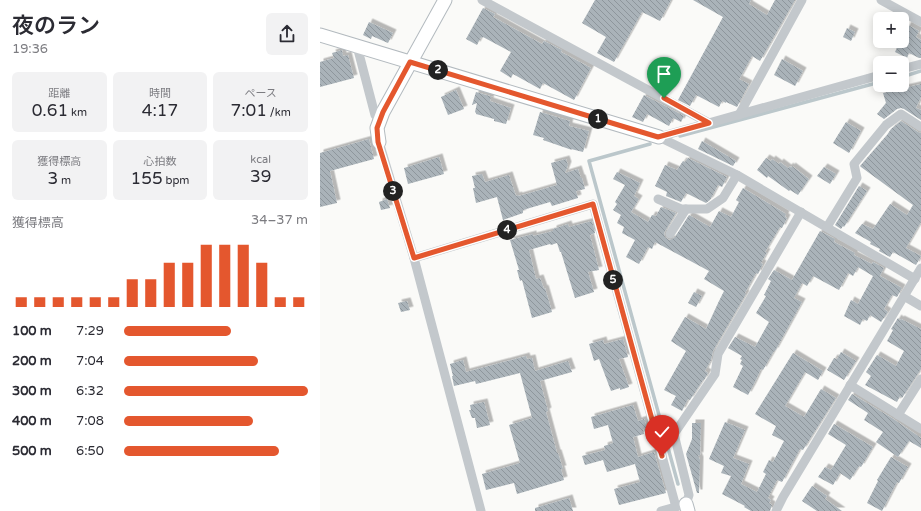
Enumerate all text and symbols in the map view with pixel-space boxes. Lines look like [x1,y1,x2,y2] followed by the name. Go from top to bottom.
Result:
[873,12,909,92] map controls
[873,12,909,48] button: +
[12,13,100,39] text: 夜のラン
[266,13,308,55] button: share
[12,41,48,57] text: 19:36
[873,56,909,92] button: −
[647,57,681,98] pin
[428,60,448,80] pin: 2
[435,63,441,76] text: 2
[653,63,675,85] icon: arrive
[48,87,70,100] text: 距離
[149,87,171,100] text: 時間
[244,87,277,100] text: ペース
[32,100,68,121] text: 0.61
[142,100,178,121] text: 4:17
[231,100,267,121] text: 7:01
[68,106,87,119] text: km
[267,106,291,119] text: /km
[588,109,608,129] pin: 1
[595,112,601,125] text: 1
[250,153,271,166] text: kcal
[37,155,81,168] text: 獲得標高
[143,155,176,168] text: 心拍数
[250,166,271,187] text: 39
[48,168,58,189] text: 3
[131,168,163,189] text: 155
[58,174,71,187] text: m
[163,174,189,187] text: bpm
[383,181,403,201] pin: 3
[390,184,396,197] text: 3
[251,212,308,228] text: 34–37 m
[12,215,64,231] text: 獲得標高
[497,220,517,240] pin: 4
[504,223,510,236] text: 4
[603,270,623,290] pin: 5
[610,273,616,286] text: 5
[12,323,52,339] text: 100 m
[76,323,104,339] text: 7:29
[12,353,52,369] text: 200 m
[76,353,104,369] text: 7:04
[12,383,52,399] text: 300 m
[76,383,104,399] text: 6:32
[12,413,52,429] text: 400 m
[76,413,104,429] text: 7:08
[645,415,679,456] pin
[651,421,673,443] icon: check
[12,443,52,459] text: 500 m
[76,443,104,459] text: 6:50

